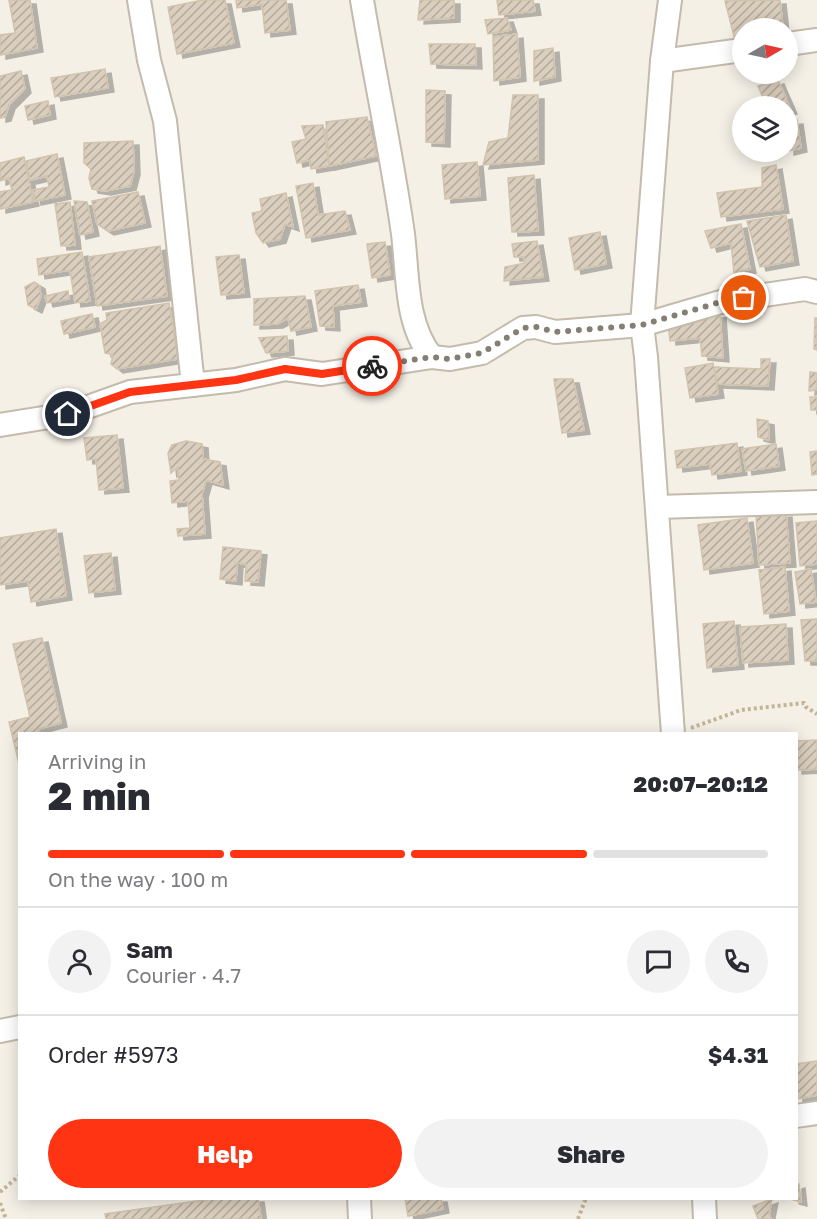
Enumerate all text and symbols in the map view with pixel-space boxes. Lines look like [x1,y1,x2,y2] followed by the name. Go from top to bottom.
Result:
[732,18,798,84] north arrow
[732,18,798,162] map controls
[732,96,798,162] button: layers
[718,272,769,323] pin
[727,281,760,314] icon: bag
[342,336,402,396] courier
[356,350,389,383] icon: bike
[42,388,93,439] pin
[51,397,84,430] icon: home
[48,749,146,773] text: Arriving in
[634,770,768,797] text: 20:07–20:12
[48,772,151,819] text: 2 min
[48,867,228,891] text: On the way · 100 m
[48,930,111,993] button: person
[627,930,690,993] button: chat
[705,930,768,993] button: phone
[126,936,173,963] text: Sam
[126,963,241,987] text: Courier · 4.7
[48,1041,179,1068] text: Order #5973
[708,1041,768,1068] text: $4.31
[48,1119,402,1188] button: Help
[414,1119,768,1188] button: Share

